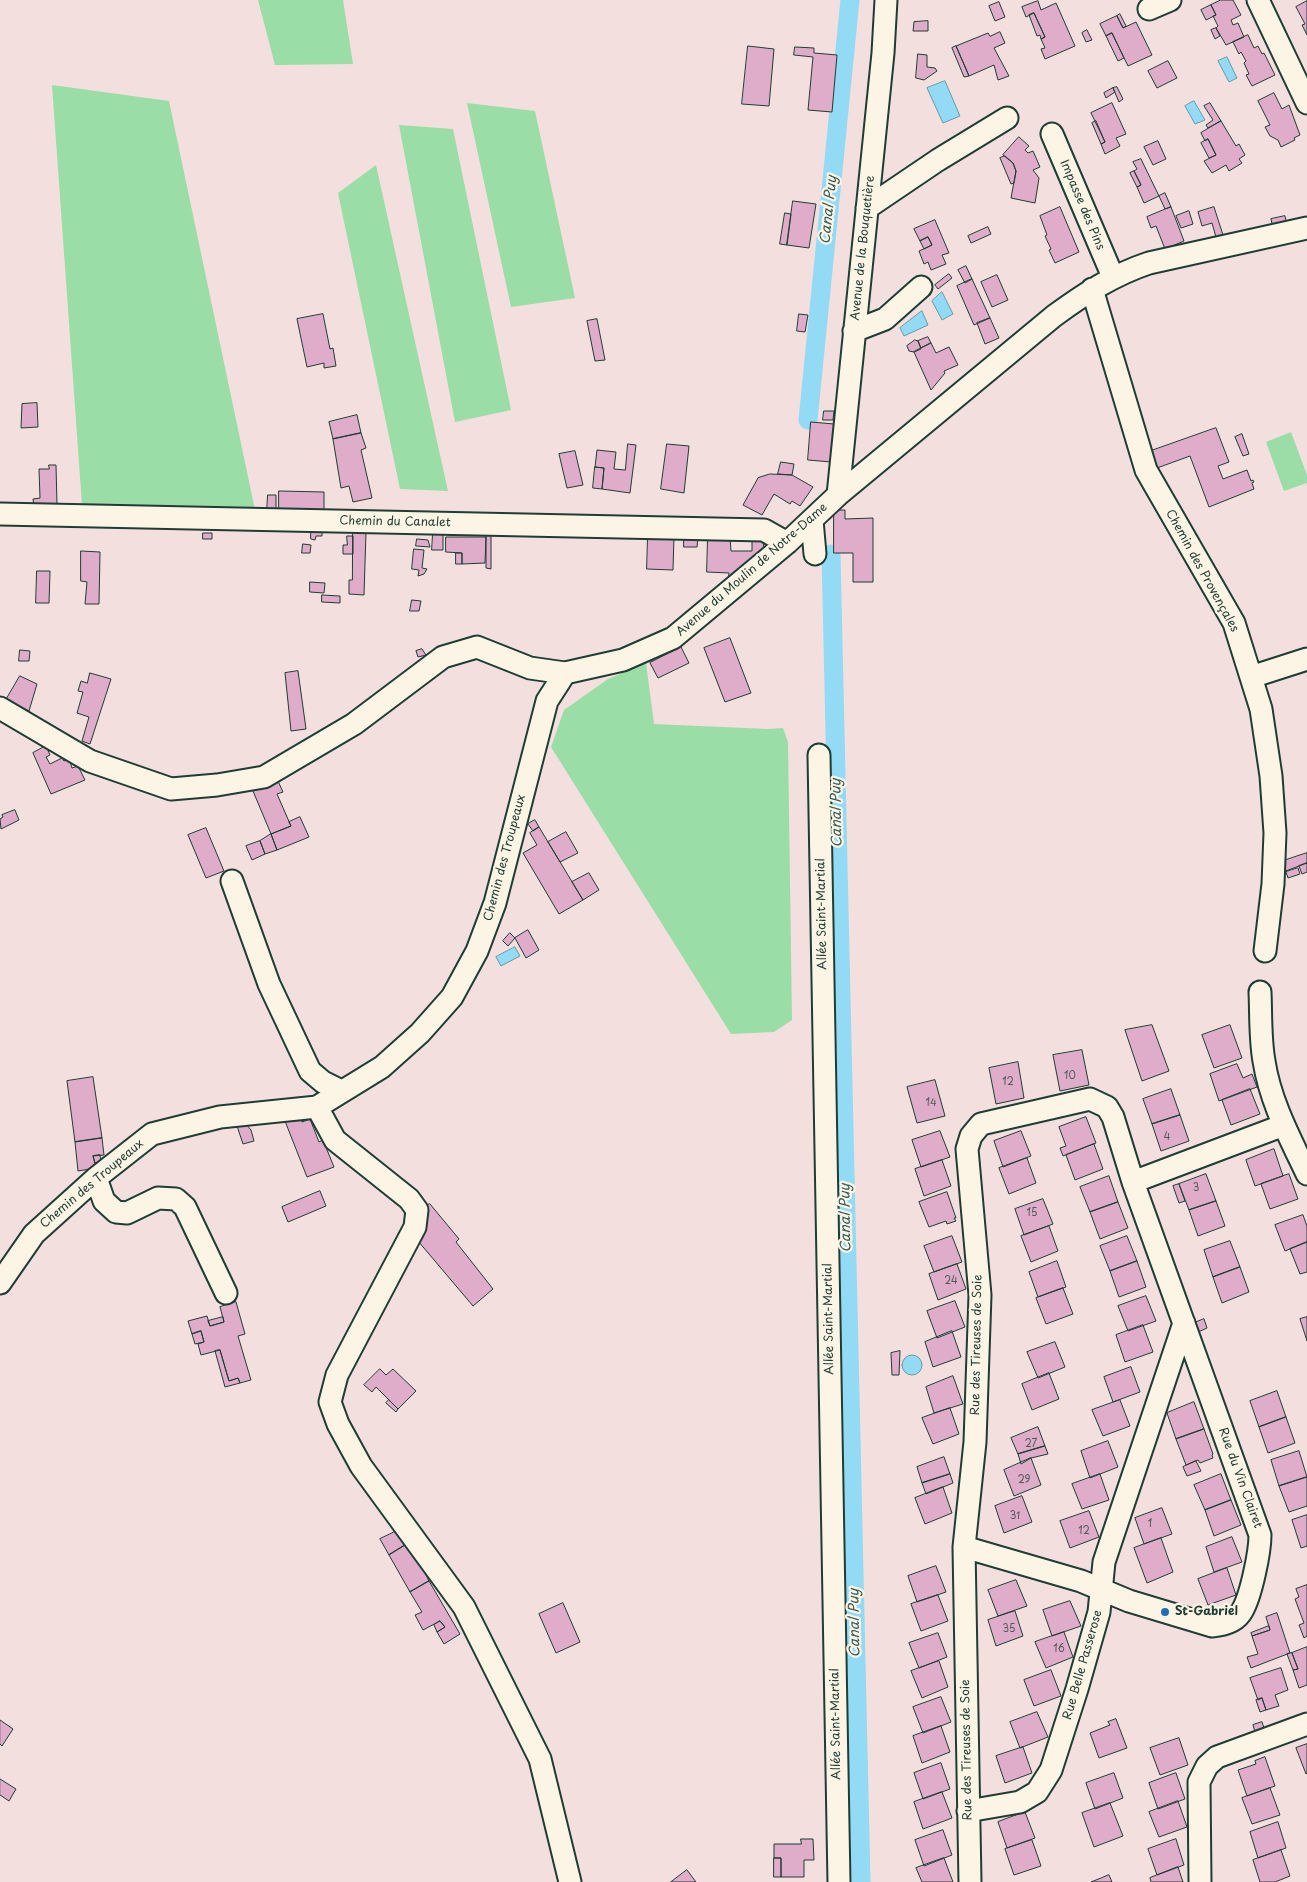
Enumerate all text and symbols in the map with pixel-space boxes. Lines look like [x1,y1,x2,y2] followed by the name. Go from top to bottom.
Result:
[1057,158,1107,252] street label: Impasse des Pins
[817,175,841,245] water label: Canal Puy
[848,175,878,321] street label: Avenue de la Bouquetière
[674,500,830,640] street label: Avenue du Moulin de Notre-Dame
[1162,507,1242,635] street label: Chemin des Provençales
[339,514,451,530] street label: Chemin du Canalet
[828,778,846,848] water label: Canal Puy
[481,793,529,923] street label: Chemin des Troupeaux
[814,858,830,970] street label: Allée Saint-Martial
[1064,1070,1076,1082] house number: 10
[1002,1076,1014,1088] house number: 12
[925,1097,937,1109] house number: 14
[1164,1131,1170,1143] house number: 4
[37,1137,147,1231] street label: Chemin des Troupeaux
[1193,1182,1199,1194] house number: 3
[837,1183,855,1253] water label: Canal Puy
[1027,1207,1037,1219] house number: 15
[821,1263,837,1375] street label: Allée Saint-Martial
[969,1274,985,1416] street label: Rue des Tireuses de Soie
[944,1275,958,1287] house number: 24
[1215,1426,1265,1530] street label: Rue du Vin Clairet
[1025,1438,1037,1450] house number: 27
[1018,1474,1030,1486] house number: 29
[1010,1510,1020,1522] house number: 31
[1148,1518,1152,1530] house number: 1
[1078,1525,1090,1537] house number: 12
[846,1588,864,1658] water label: Canal Puy
[1175,1605,1238,1619] place label: St-Gabriel
[1159,1606,1171,1618] marker: St-Gabriel
[1060,1609,1106,1721] street label: Rue Belle Passerose
[1003,1623,1015,1635] house number: 35
[1053,1643,1065,1655] house number: 16
[828,1668,844,1780] street label: Allée Saint-Martial
[959,1679,975,1821] street label: Rue des Tireuses de Soie

